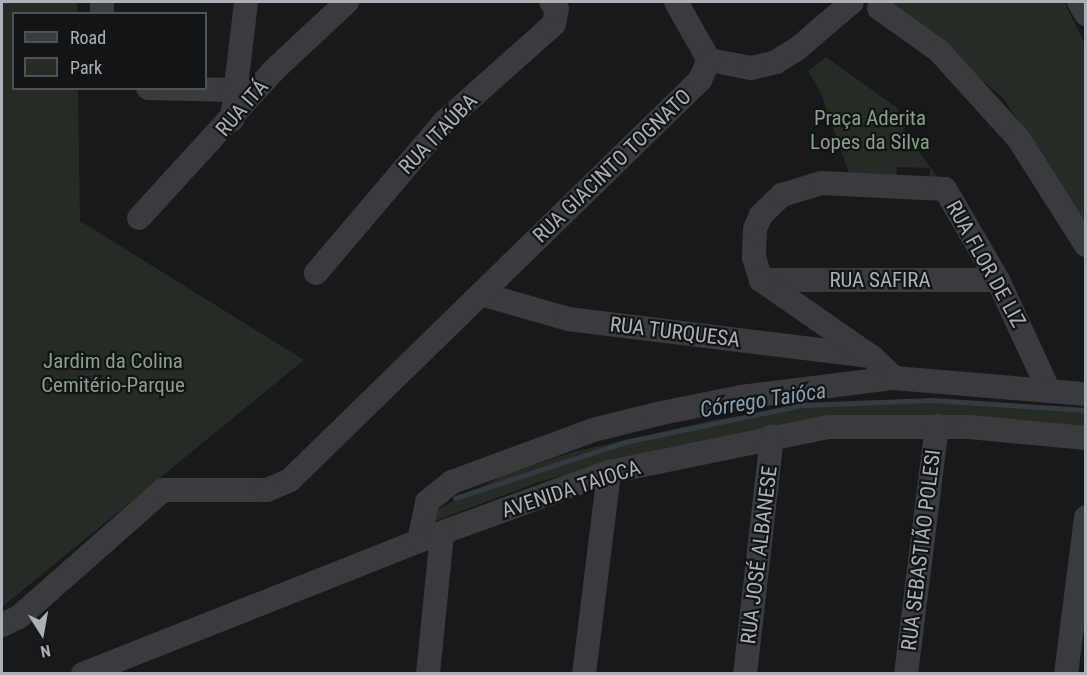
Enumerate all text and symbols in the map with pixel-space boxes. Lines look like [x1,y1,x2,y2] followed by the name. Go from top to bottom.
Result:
[12,12,207,90] legend
[70,27,106,48] text: Road
[70,57,102,78] text: Park
[211,75,273,141] street label: RUA ITÁ
[528,84,696,248] street label: RUA GIACINTO TOGNATO
[394,89,482,179] street label: RUA ITAÚBA
[810,105,930,155] park label: Praça Aderita Lopes da Silva
[941,196,1031,332] street label: RUA FLOR DE LIZ
[829,267,931,293] street label: RUA SAFIRA
[608,311,742,353] street label: RUA TURQUESA
[41,348,185,398] park label: Jardim da Colina Cemitério-Parque
[698,377,828,423] water label: Córrego Taióca
[896,448,946,652] street label: RUA SEBASTIÃO POLESI
[498,455,644,523] street label: AVENIDA TAIOCA
[736,465,782,645] street label: RUA JOSÉ ALBANESE
[12,603,72,663] north arrow
[39,641,52,661] text: N

